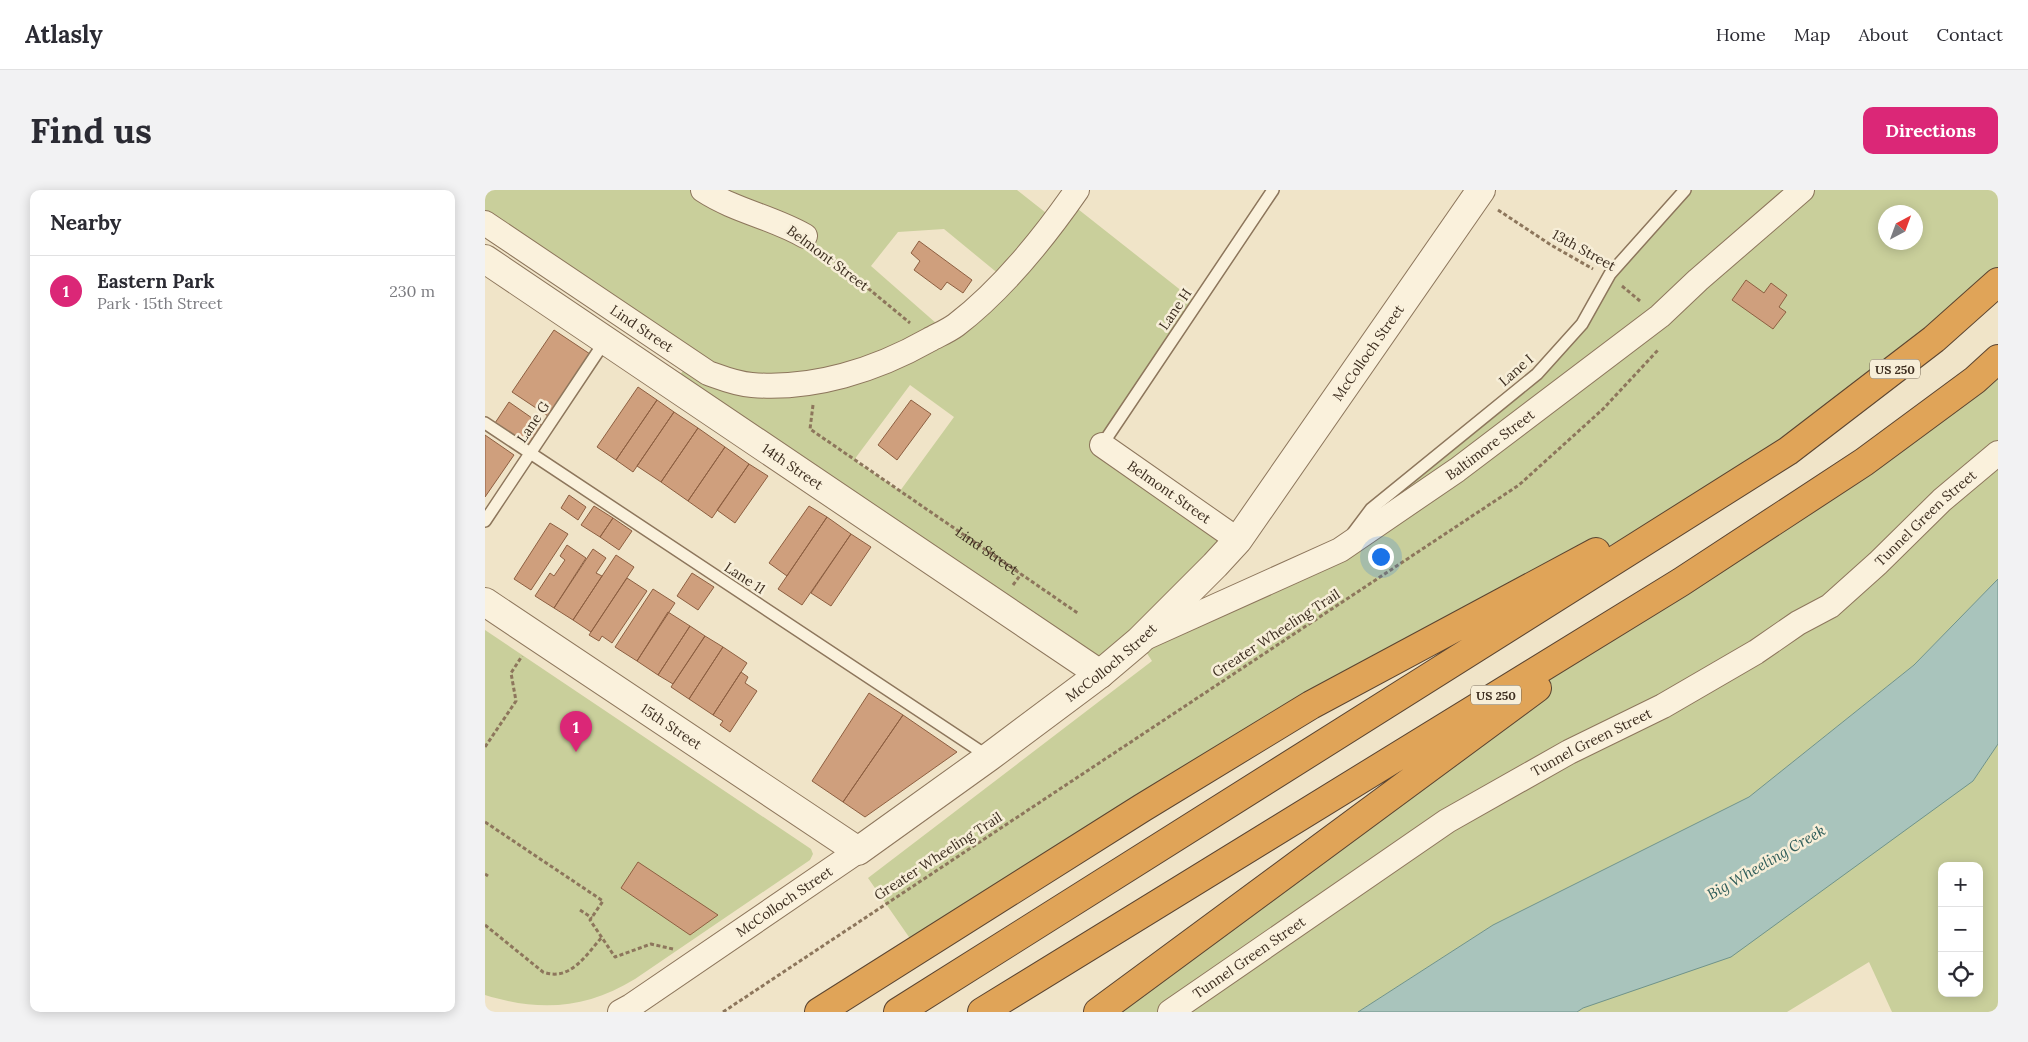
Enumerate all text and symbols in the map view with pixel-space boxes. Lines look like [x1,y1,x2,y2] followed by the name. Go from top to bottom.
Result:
[25,19,103,50] text: Atlasly
[1716,23,1766,46] text: Home
[1794,23,1830,46] text: Map
[1858,23,1908,46] text: About
[1936,23,2003,46] text: Contact
[1863,107,1998,154] button: Directions
[30,108,152,153] text: Find us
[1878,205,1923,250] north arrow
[50,209,121,236] text: Nearby
[783,221,873,295] street label: Belmont Street
[1549,225,1620,275] street label: 13th Street
[97,269,214,293] text: Eastern Park
[63,281,69,301] text: 1
[389,281,435,301] text: 230 m
[1155,285,1195,333] street label: Lane H
[97,293,223,313] text: Park · 15th Street
[1328,300,1408,404] street label: McColloch Street
[607,301,677,356] street label: Lind Street
[1495,350,1537,390] street label: Lane I
[1870,360,1920,378] road number: US 250
[513,398,554,446] street label: Lane G
[1442,405,1539,484] street label: Baltimore Street
[759,440,827,494] street label: 14th Street
[1124,456,1215,528] street label: Belmont Street
[1871,466,1980,570] street label: Tunnel Green Street
[952,523,1022,579] street label: Lind Street
[1368,544,1394,570] your location
[721,558,769,598] street label: Lane 11
[1209,585,1344,681] street label: Greater Wheeling Trail
[1062,619,1161,706] street label: McColloch Street
[1471,686,1521,704] road number: US 250
[637,699,706,754] street label: 15th Street
[1528,704,1655,781] street label: Tunnel Green Street
[560,711,592,752] pin: 1
[871,808,1006,904] street label: Greater Wheeling Trail
[1704,820,1829,904] water label: Big Wheeling Creek
[732,862,836,941] street label: McColloch Street
[1938,862,1983,997] map controls
[1938,862,1983,907] button: +
[1938,907,1983,952] button: −
[1189,912,1309,1003] street label: Tunnel Green Street
[1938,952,1983,997] button: locate

